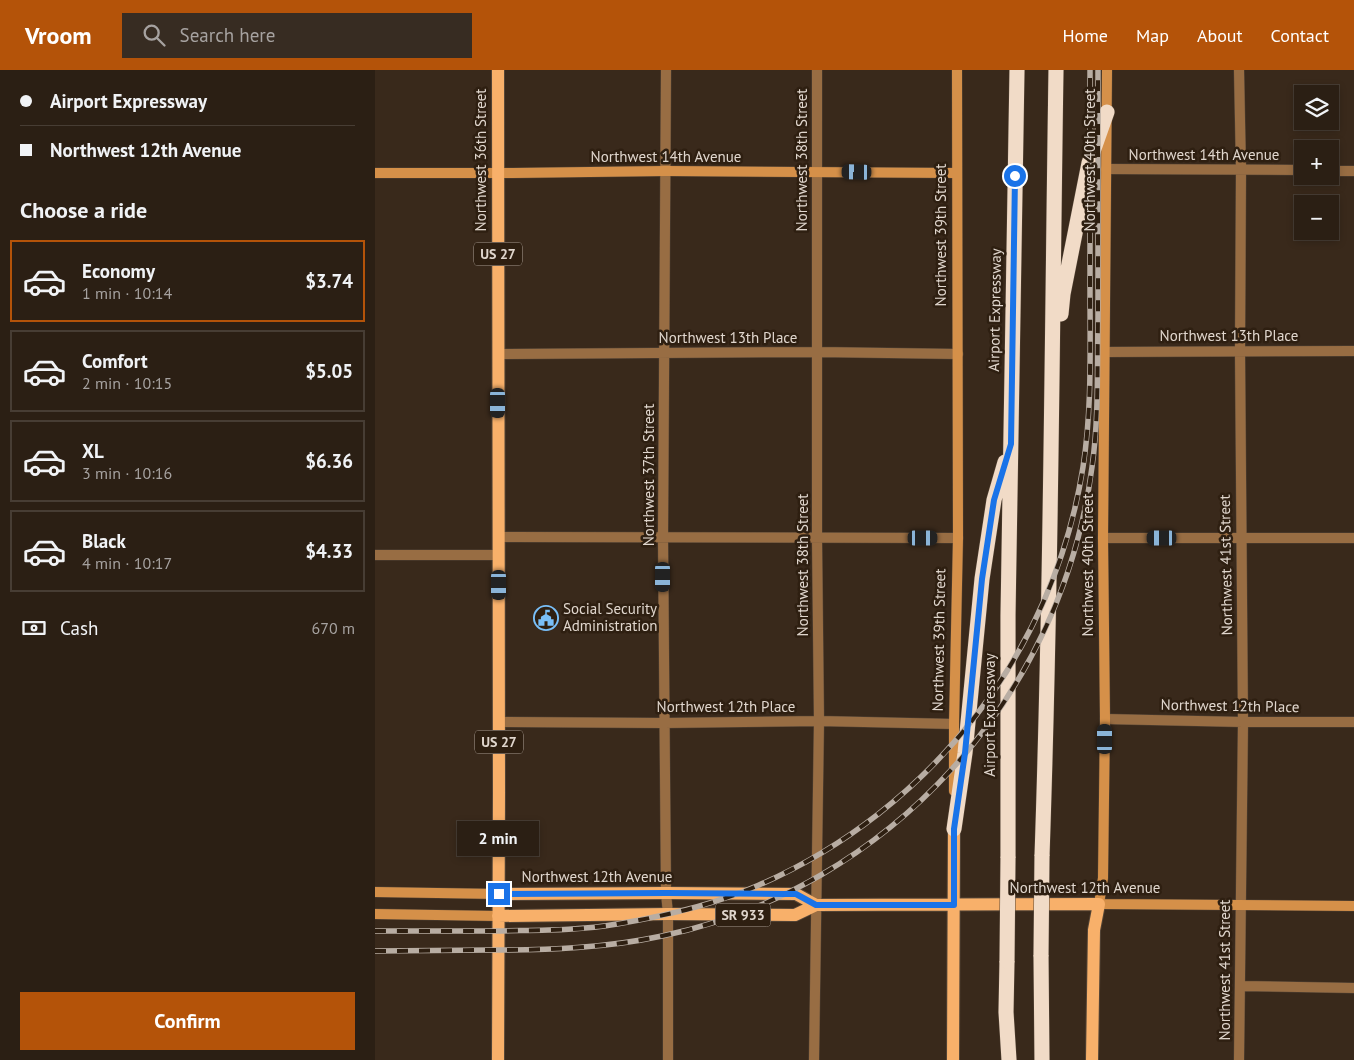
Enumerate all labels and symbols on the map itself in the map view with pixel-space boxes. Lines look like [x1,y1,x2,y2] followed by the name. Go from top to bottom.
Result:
[471,89,490,231] street label: Northwest 36th Street
[792,89,811,231] street label: Northwest 38th Street
[1080,89,1099,231] street label: Northwest 40th Street
[1129,145,1279,164] street label: Northwest 14th Avenue
[591,147,741,166] street label: Northwest 14th Avenue
[841,164,872,180] car
[931,164,950,306] street label: Northwest 39th Street
[1004,165,1026,187] route start
[474,242,522,265] road number: US 27
[984,248,1005,372] street label: Airport Expressway
[1160,326,1298,345] street label: Northwest 13th Place
[659,328,797,347] street label: Northwest 13th Place
[490,388,505,418] car
[639,404,658,546] street label: Northwest 37th Street
[793,494,812,636] street label: Northwest 38th Street
[1078,494,1097,636] street label: Northwest 40th Street
[1215,494,1236,636] street label: Northwest 41st Street
[908,531,938,546] car
[1147,531,1177,546] car
[655,562,670,592] car
[928,568,949,712] street label: Northwest 39th Street
[491,570,506,600] car
[563,599,658,635] place label: Social Security Administration
[533,605,559,631] public building icon: Social Security Administration
[980,653,999,777] street label: Airport Expressway
[1160,695,1300,716] street label: Northwest 12th Place
[657,697,795,716] street label: Northwest 12th Place
[1097,724,1112,754] car
[475,730,523,754] road number: US 27
[458,822,540,856] callout: 2 min
[522,867,672,886] street label: Northwest 12th Avenue
[1010,878,1160,897] street label: Northwest 12th Avenue
[488,883,510,905] route end
[1215,900,1234,1040] street label: Northwest 41st Street
[715,904,771,926] road number: SR 933

